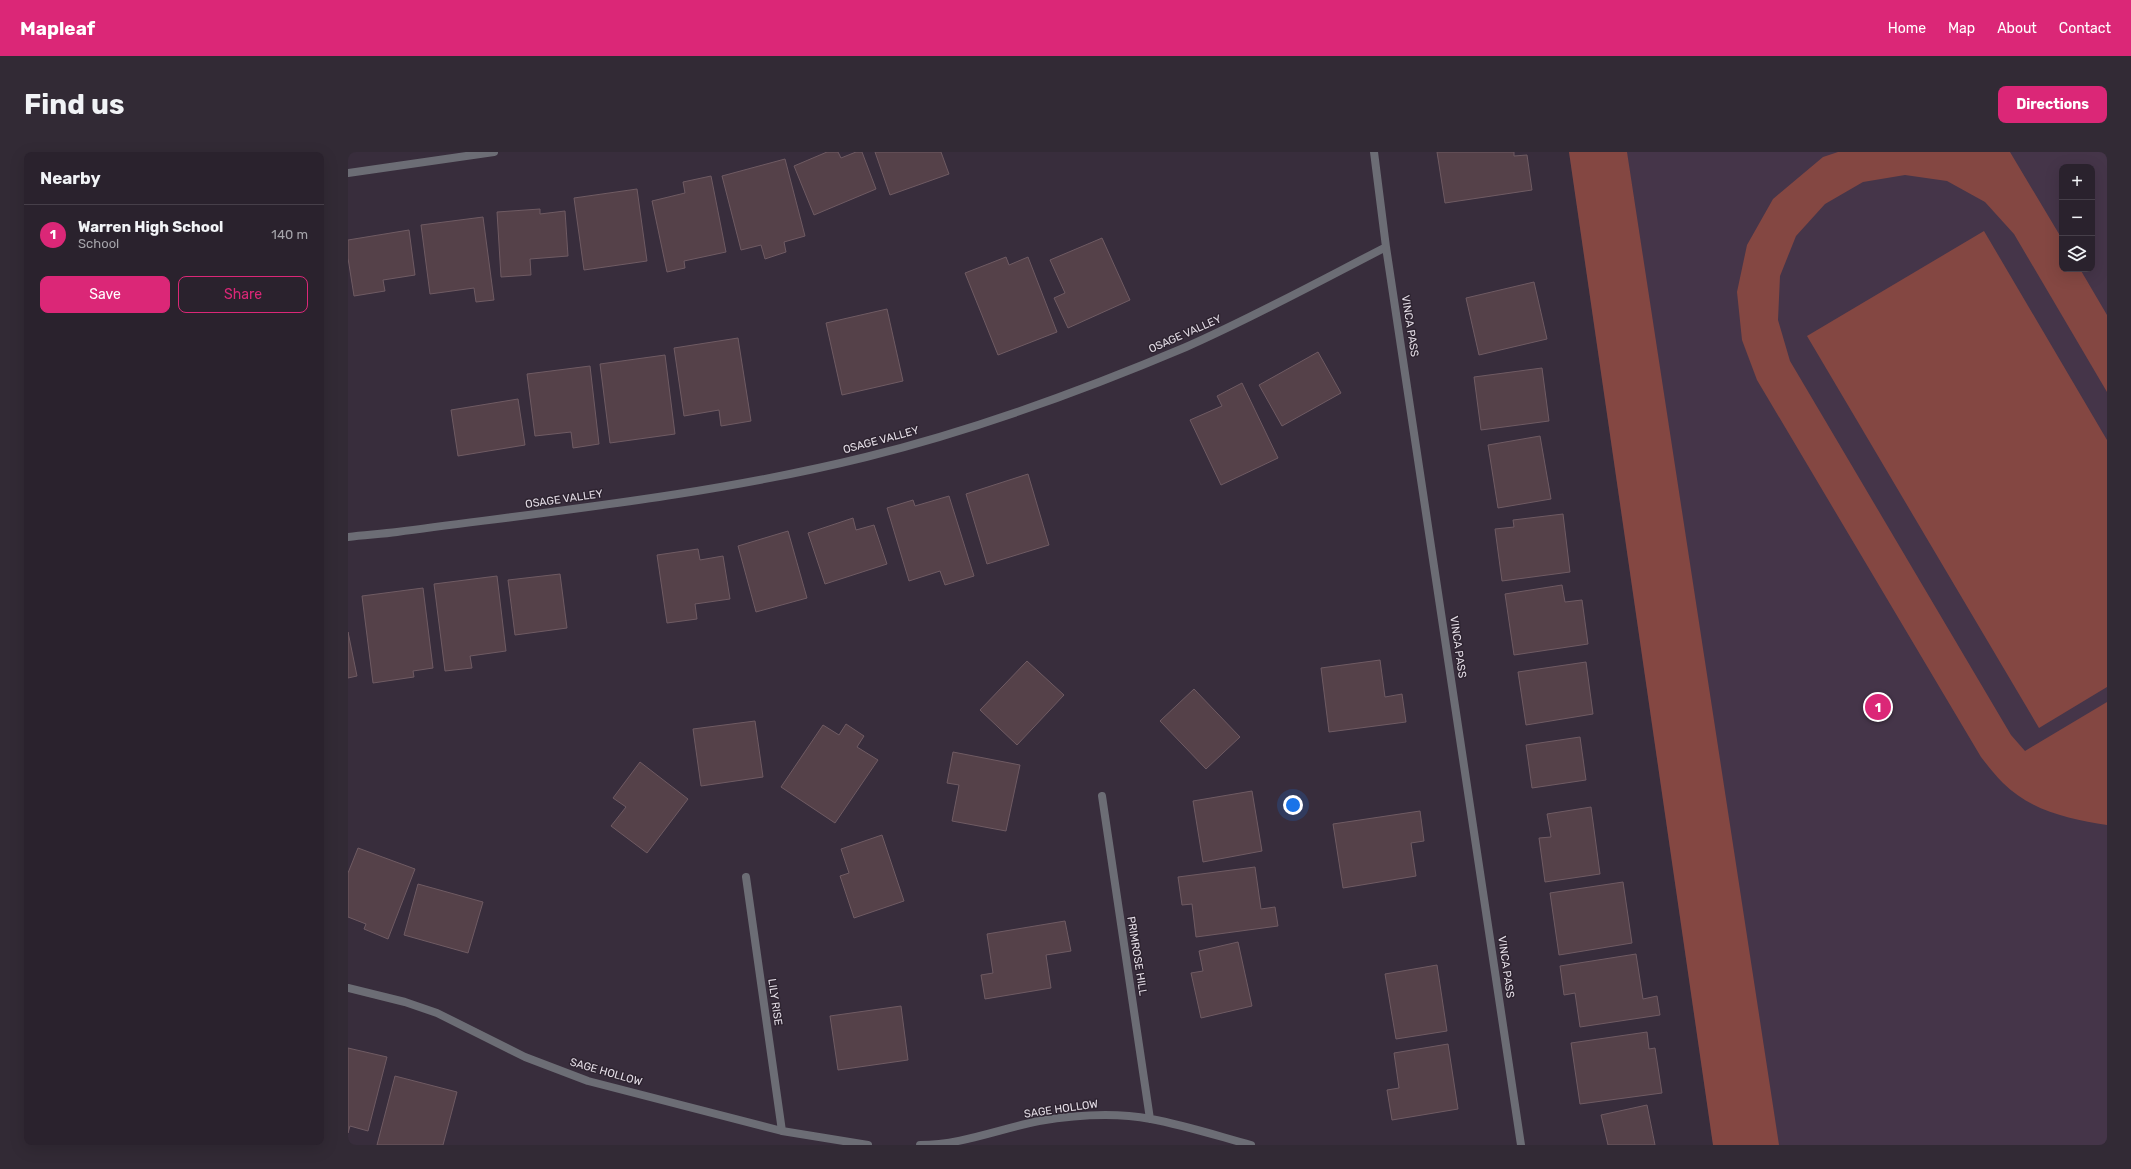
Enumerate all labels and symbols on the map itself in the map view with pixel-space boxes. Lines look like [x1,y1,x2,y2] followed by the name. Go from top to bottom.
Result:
[1399,294,1421,358] street label: VINCA PASS
[1147,312,1223,356] street label: OSAGE VALLEY
[842,424,920,456] street label: OSAGE VALLEY
[524,487,604,511] street label: OSAGE VALLEY
[1447,615,1469,679] street label: VINCA PASS
[1865,692,1891,722] pin: 1
[1283,795,1303,815] your location
[1124,915,1150,997] street label: PRIMROSE HILL
[1495,935,1517,999] street label: VINCA PASS
[765,978,785,1027] street label: LILY RISE
[568,1055,644,1089] street label: SAGE HOLLOW
[1023,1097,1099,1121] street label: SAGE HOLLOW

